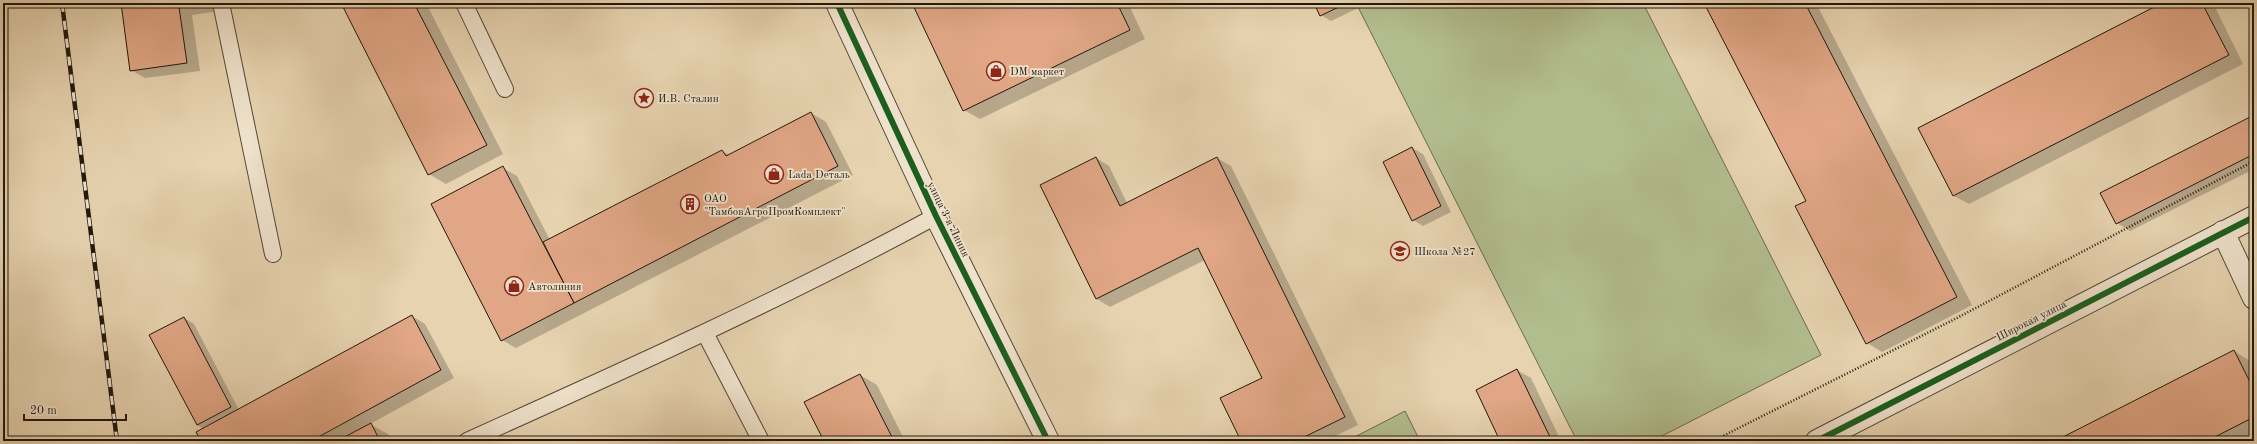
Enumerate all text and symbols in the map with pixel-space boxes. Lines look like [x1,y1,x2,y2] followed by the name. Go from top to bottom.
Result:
[985,60,1007,82] shop icon: DM маркет
[1010,67,1064,78] place label: DM маркет
[633,87,655,109] place icon: И.В. Сталин
[658,94,719,105] place label: И.В. Сталин
[763,163,785,185] shop icon: Lada Dеталь
[788,170,850,181] place label: Lada Dеталь
[925,180,971,259] street label: улица 3-я Линия
[679,193,701,215] building icon: ОАО "ТамбовАгроПромКомплект"
[704,194,846,218] place label: ОАО "ТамбовАгроПромКомплект"
[1389,240,1411,262] school or university icon: Школа №27
[1414,247,1476,258] place label: Школа №27
[503,275,525,297] shop icon: Автолиния
[528,282,582,293] place label: Автолиния
[1995,299,2069,344] street label: Широкая улица
[24,396,126,422] scale bar
[30,405,57,417] text: 20 m

